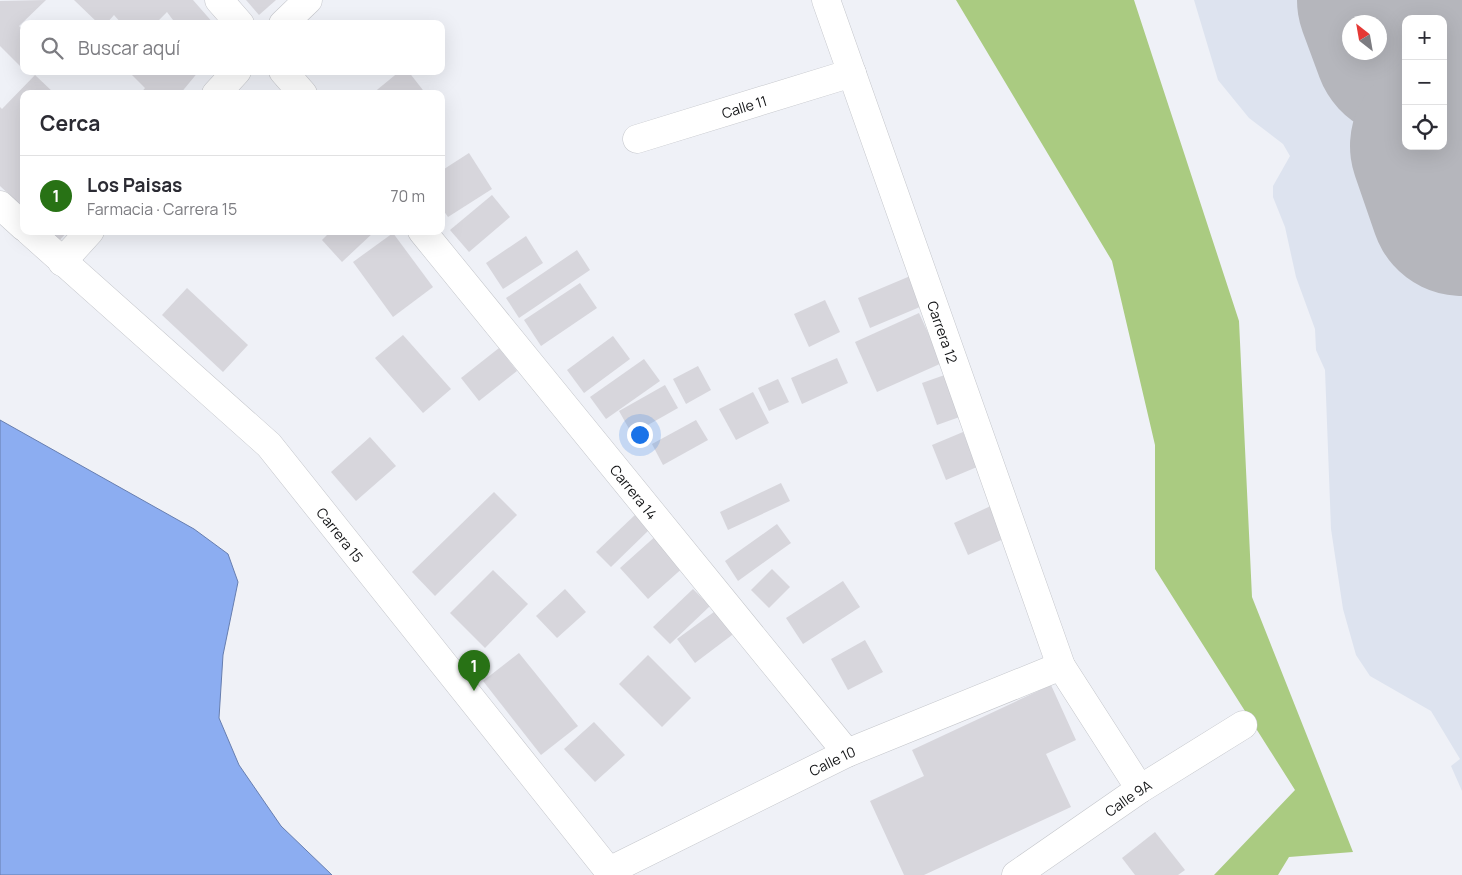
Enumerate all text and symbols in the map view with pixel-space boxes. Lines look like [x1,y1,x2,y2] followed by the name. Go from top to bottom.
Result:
[1342,15,1387,60] north arrow
[1402,15,1447,150] map controls
[1402,15,1447,60] button: +
[20,20,445,75] search box
[38,34,66,62] icon: search
[78,35,180,61] text: Buscar aquí
[1402,60,1447,105] button: −
[719,90,769,122] street label: Calle 11
[1402,105,1447,150] button: locate
[40,109,100,137] text: Cerca
[87,172,182,198] text: Los Paisas
[52,185,60,207] text: 1
[390,185,425,207] text: 70 m
[87,198,237,220] text: Farmacia · Carrera 15
[923,298,963,366] street label: Carrera 12
[627,422,653,448] your location
[606,460,662,523] street label: Carrera 14
[313,503,368,566] street label: Carrera 15
[458,650,490,691] pin: 1
[806,741,858,780] street label: Calle 10
[1101,775,1155,820] street label: Calle 9A

